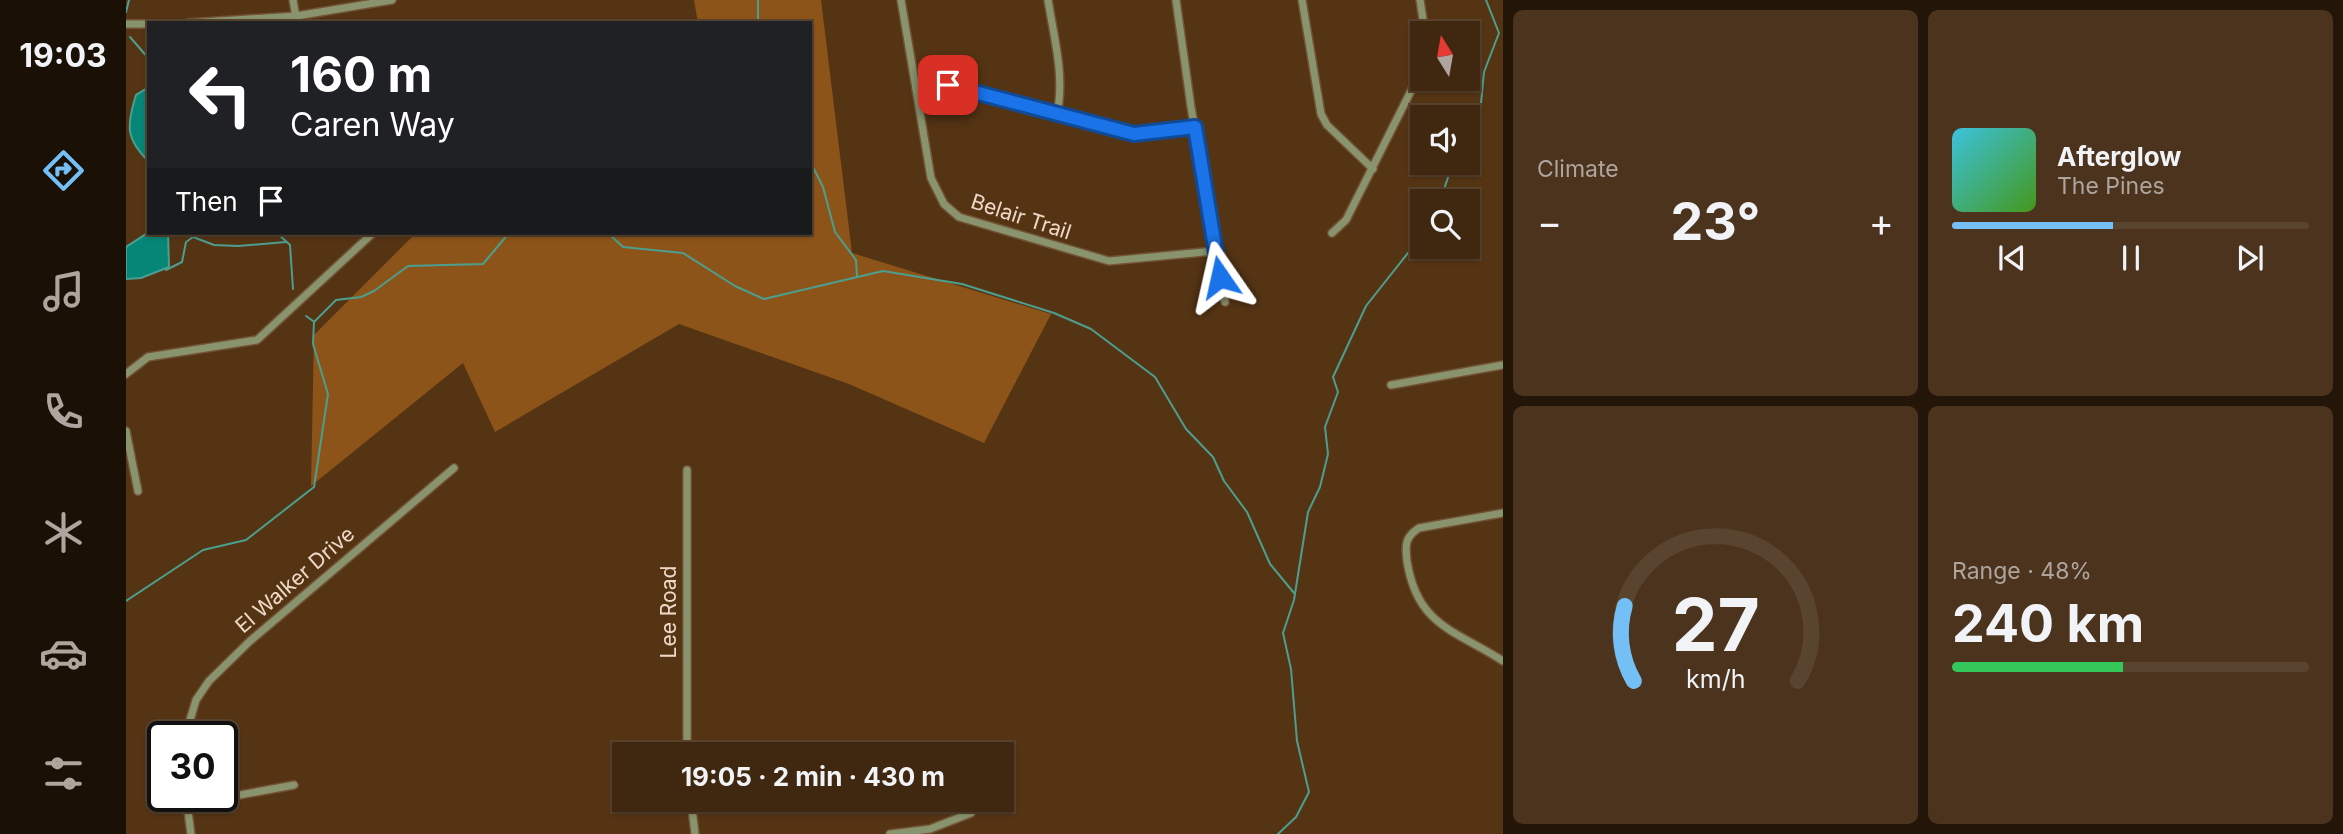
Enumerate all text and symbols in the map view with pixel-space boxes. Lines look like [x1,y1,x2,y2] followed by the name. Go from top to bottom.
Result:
[1410,21,1480,91] north arrow
[1410,21,1480,259] map controls
[19,36,107,75] text: 19:03
[290,45,432,104] text: 160 m
[175,49,266,140] icon: left
[918,55,978,115] pin
[929,66,967,104] icon: arrive
[290,105,455,144] text: Caren Way
[1410,105,1480,175] button: sound
[2057,141,2181,172] text: Afterglow
[39,146,88,195] icon: directions
[1537,155,1619,183] text: Climate
[2057,172,2165,200] text: The Pines
[252,182,290,220] icon: arrive
[175,186,238,217] text: Then
[968,189,1074,244] street label: Belair Trail
[1410,189,1480,259] button: search
[1671,190,1760,253] text: 23°
[1537,199,1562,245] text: −
[1869,199,1894,245] text: +
[1993,239,2031,277] icon: previous
[2112,239,2150,277] icon: pause
[2231,239,2269,277] icon: next
[1183,240,1257,314] position arrow
[39,267,88,316] icon: music
[39,387,88,436] icon: phone
[39,508,88,557] icon: climate
[230,521,359,638] street label: El Walker Drive
[1952,557,2092,585] text: Range · 48%
[656,566,681,658] street label: Lee Road
[1671,580,1760,669] text: 27
[1952,592,2144,655] text: 240 km
[39,629,88,678] icon: car
[1686,664,1745,694] text: km/h
[147,721,238,812] speed limit sign: 30
[39,749,88,798] icon: filters
[681,761,945,792] text: 19:05 · 2 min · 430 m

